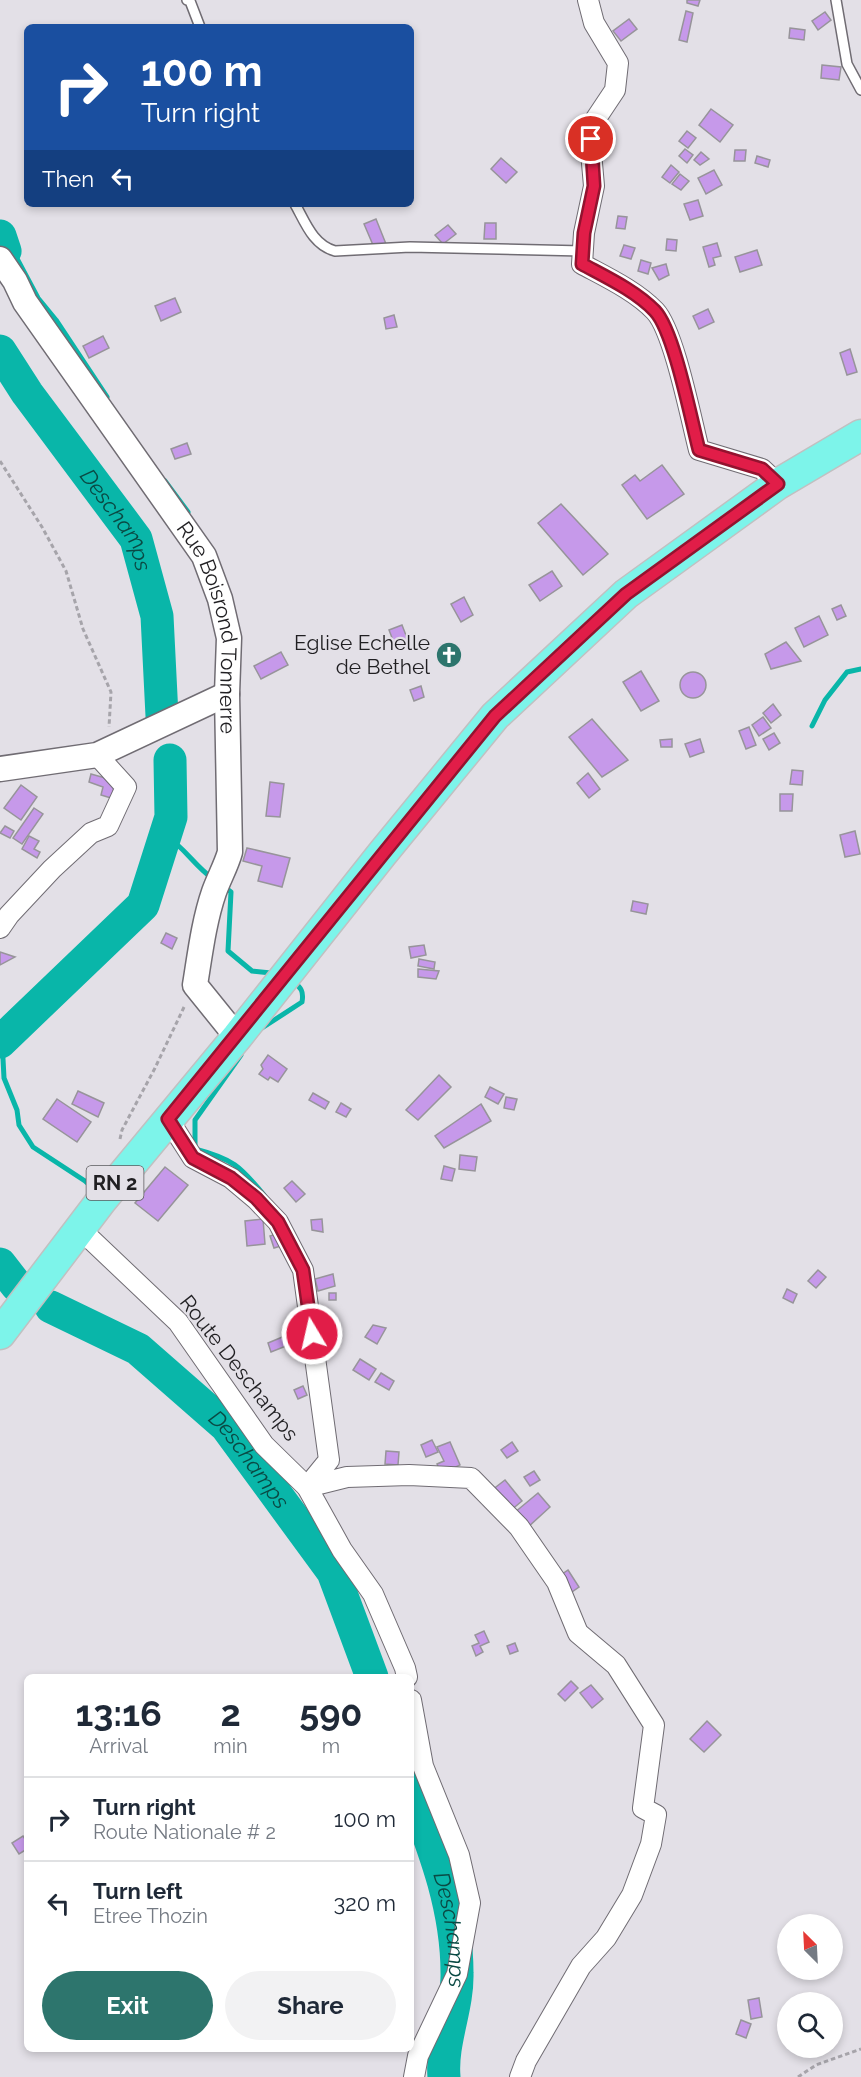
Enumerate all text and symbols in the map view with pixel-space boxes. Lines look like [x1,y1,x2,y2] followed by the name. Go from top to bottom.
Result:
[141,47,263,96] text: 100 m
[42,48,120,126] icon: right
[141,97,260,128] text: Turn right
[565,113,616,164] pin
[574,122,607,155] icon: arrive
[106,162,139,195] icon: left
[42,166,94,192] text: Then
[75,463,157,574] water label: Deschamps
[172,516,243,734] street label: Rue Boisrond Tonnerre
[294,630,430,679] place label: Eglise Echelle de Bethel
[434,640,464,670] church icon: Eglise Echelle de Bethel
[86,1166,144,1200] road number: RN 2
[175,1290,304,1446] street label: Route Deschamps
[280,1302,344,1366] position arrow
[204,1404,295,1513] water label: Deschamps
[75,1692,162,1734] text: 13:16
[220,1692,241,1734] text: 2
[299,1692,362,1734] text: 590
[89,1734,148,1758] text: Arrival
[213,1734,248,1758] text: min
[322,1734,340,1758] text: m
[93,1794,196,1820] text: Turn right
[42,1803,75,1836] icon: right
[334,1806,396,1832] text: 100 m
[93,1820,276,1844] text: Route Nationale # 2
[428,1869,470,1988] water label: Deschamps
[93,1878,183,1904] text: Turn left
[42,1887,75,1920] icon: left
[333,1890,396,1916] text: 320 m
[93,1904,208,1928] text: Etree Thozin
[777,1914,843,1980] north arrow
[777,1914,843,2058] map controls
[42,1971,213,2040] button: Exit
[225,1971,396,2040] button: Share
[777,1992,843,2058] button: search

